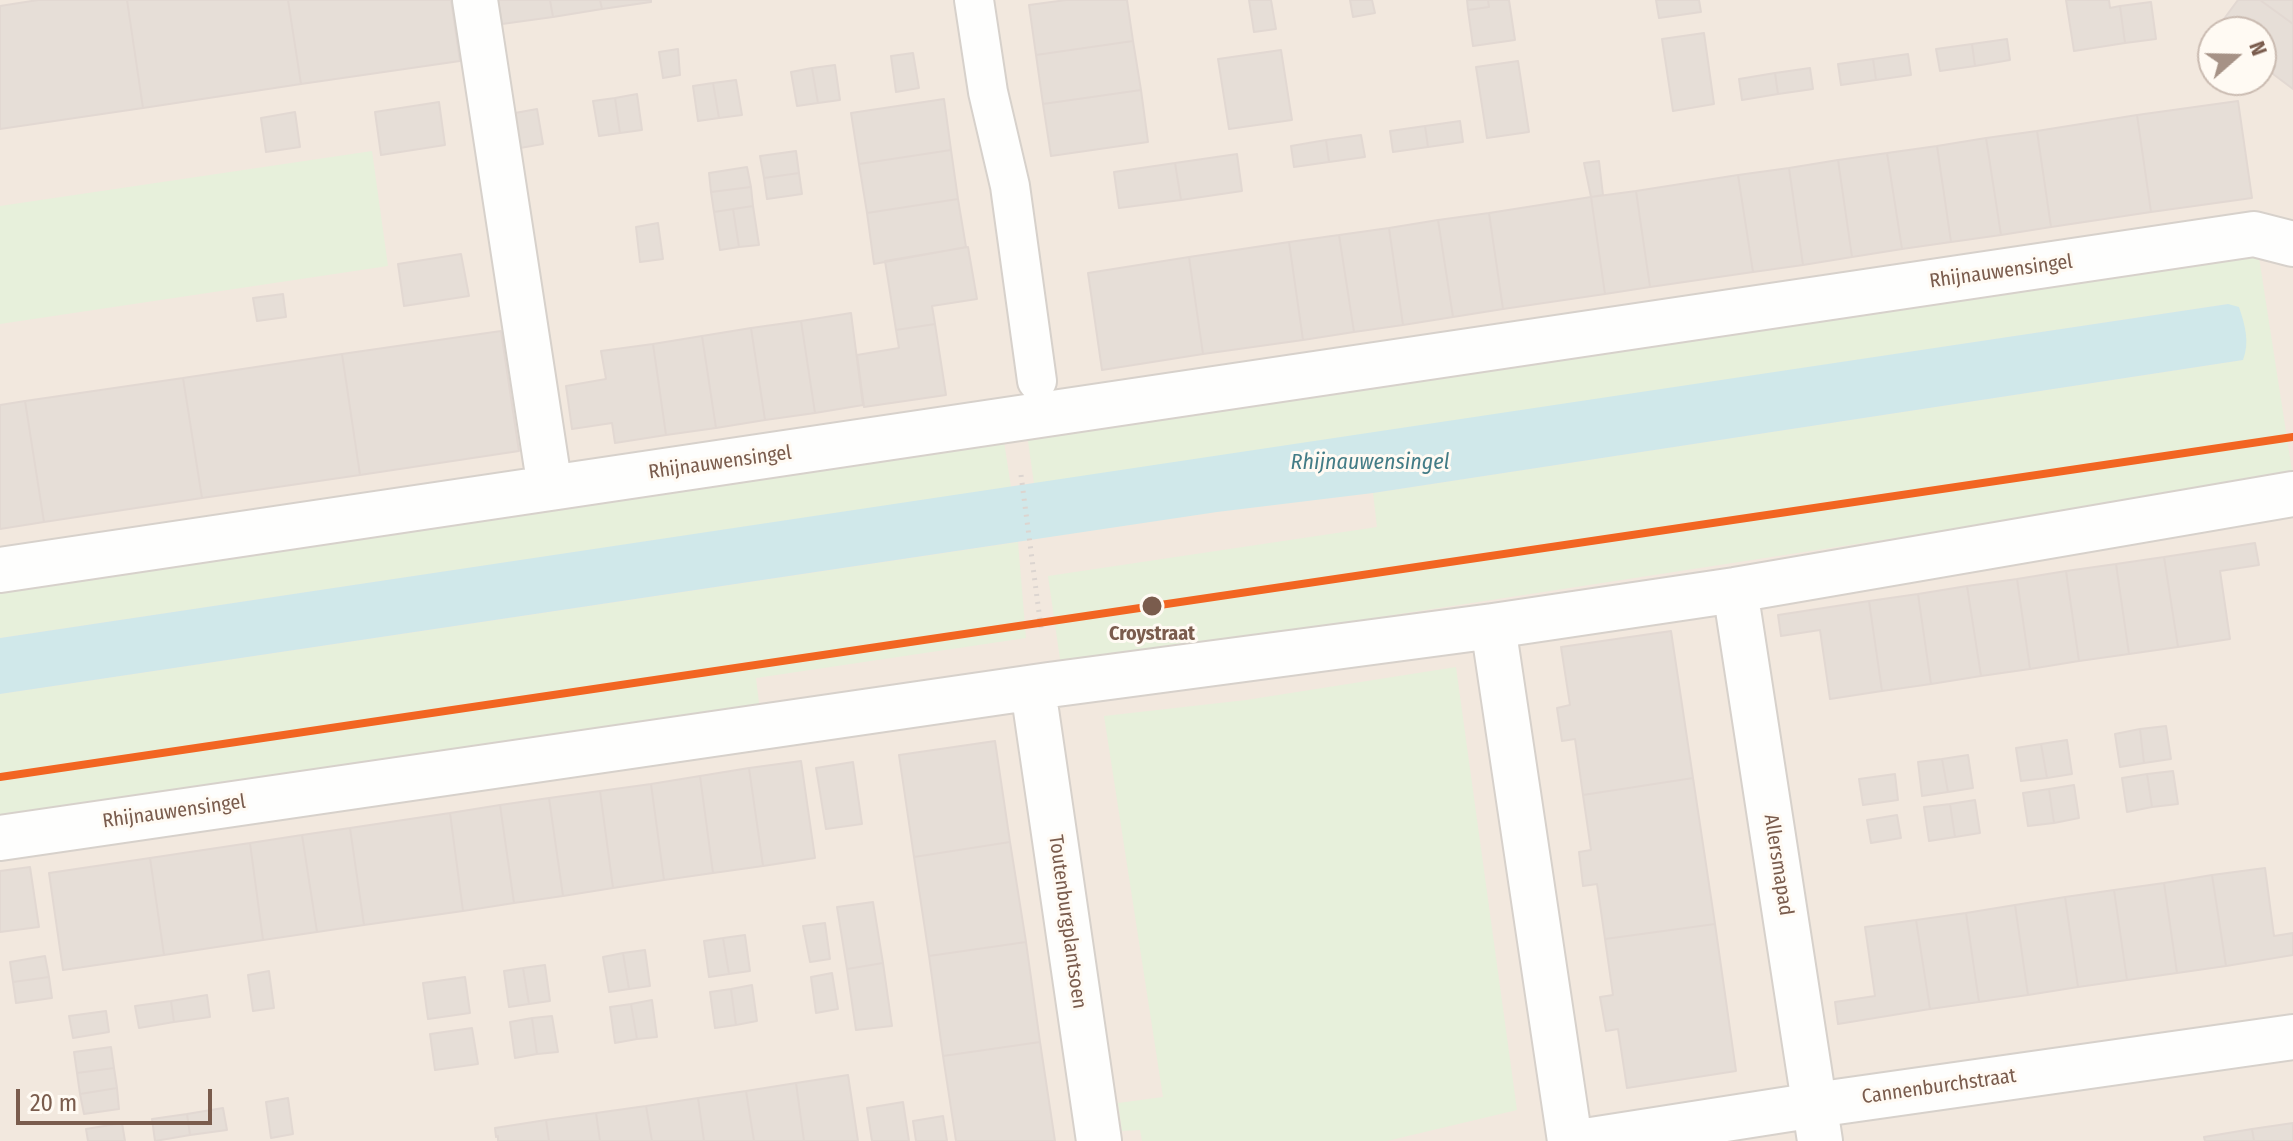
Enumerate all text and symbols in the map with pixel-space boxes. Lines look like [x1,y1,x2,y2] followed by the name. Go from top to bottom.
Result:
[2197,16,2277,96] north arrow
[2243,37,2273,59] text: N
[1928,250,2074,294] street label: Rhijnauwensingel
[647,441,793,485] street label: Rhijnauwensingel
[1290,450,1450,476] water label: Rhijnauwensingel
[1140,594,1164,618] marker: Croystraat
[1109,622,1195,646] place label: Croystraat
[101,790,247,834] street label: Rhijnauwensingel
[1758,813,1798,917] street label: Allersmapad
[1043,834,1091,1010] street label: Toutenburgplantsoen
[1860,1064,2018,1110] street label: Cannenburchstraat
[20,1073,216,1123] scale bar
[30,1089,77,1117] text: 20 m

